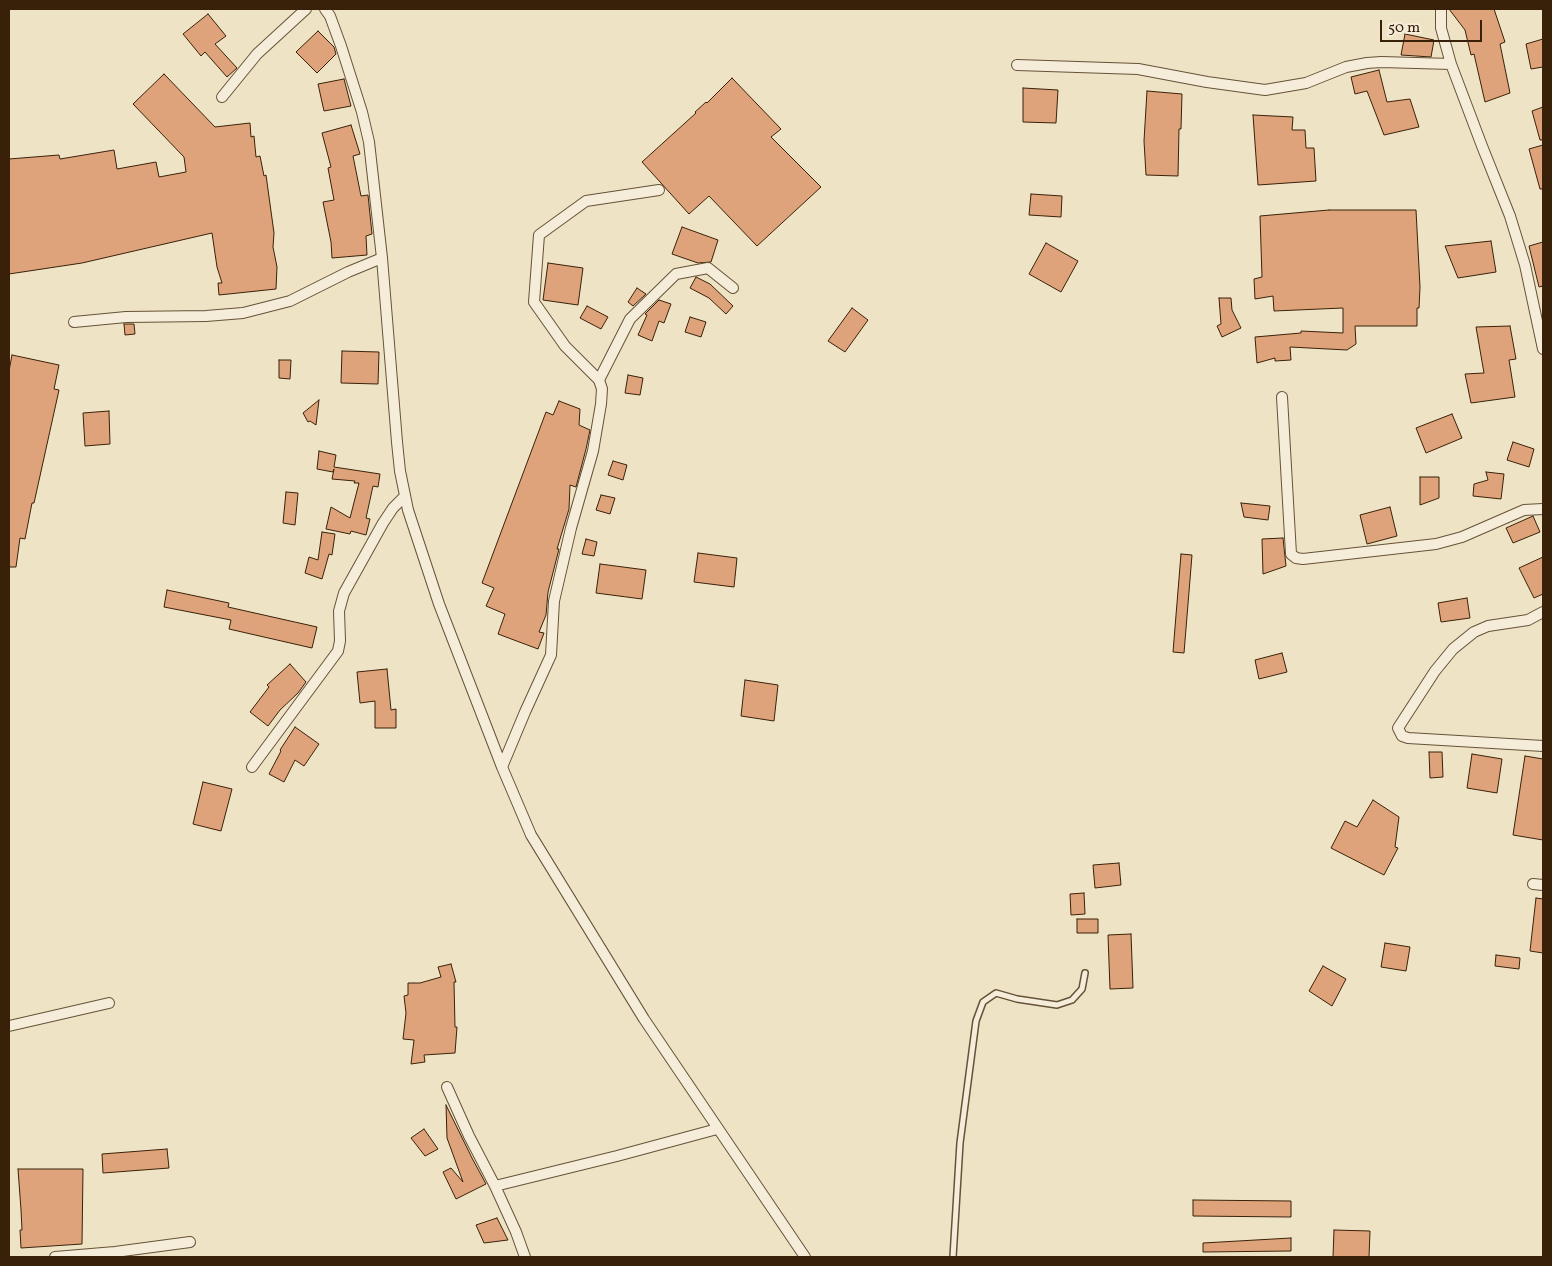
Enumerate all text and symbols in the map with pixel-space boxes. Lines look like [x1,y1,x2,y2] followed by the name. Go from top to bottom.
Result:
[1382,10,1484,42] scale bar
[1388,18,1420,39] text: 50 m

